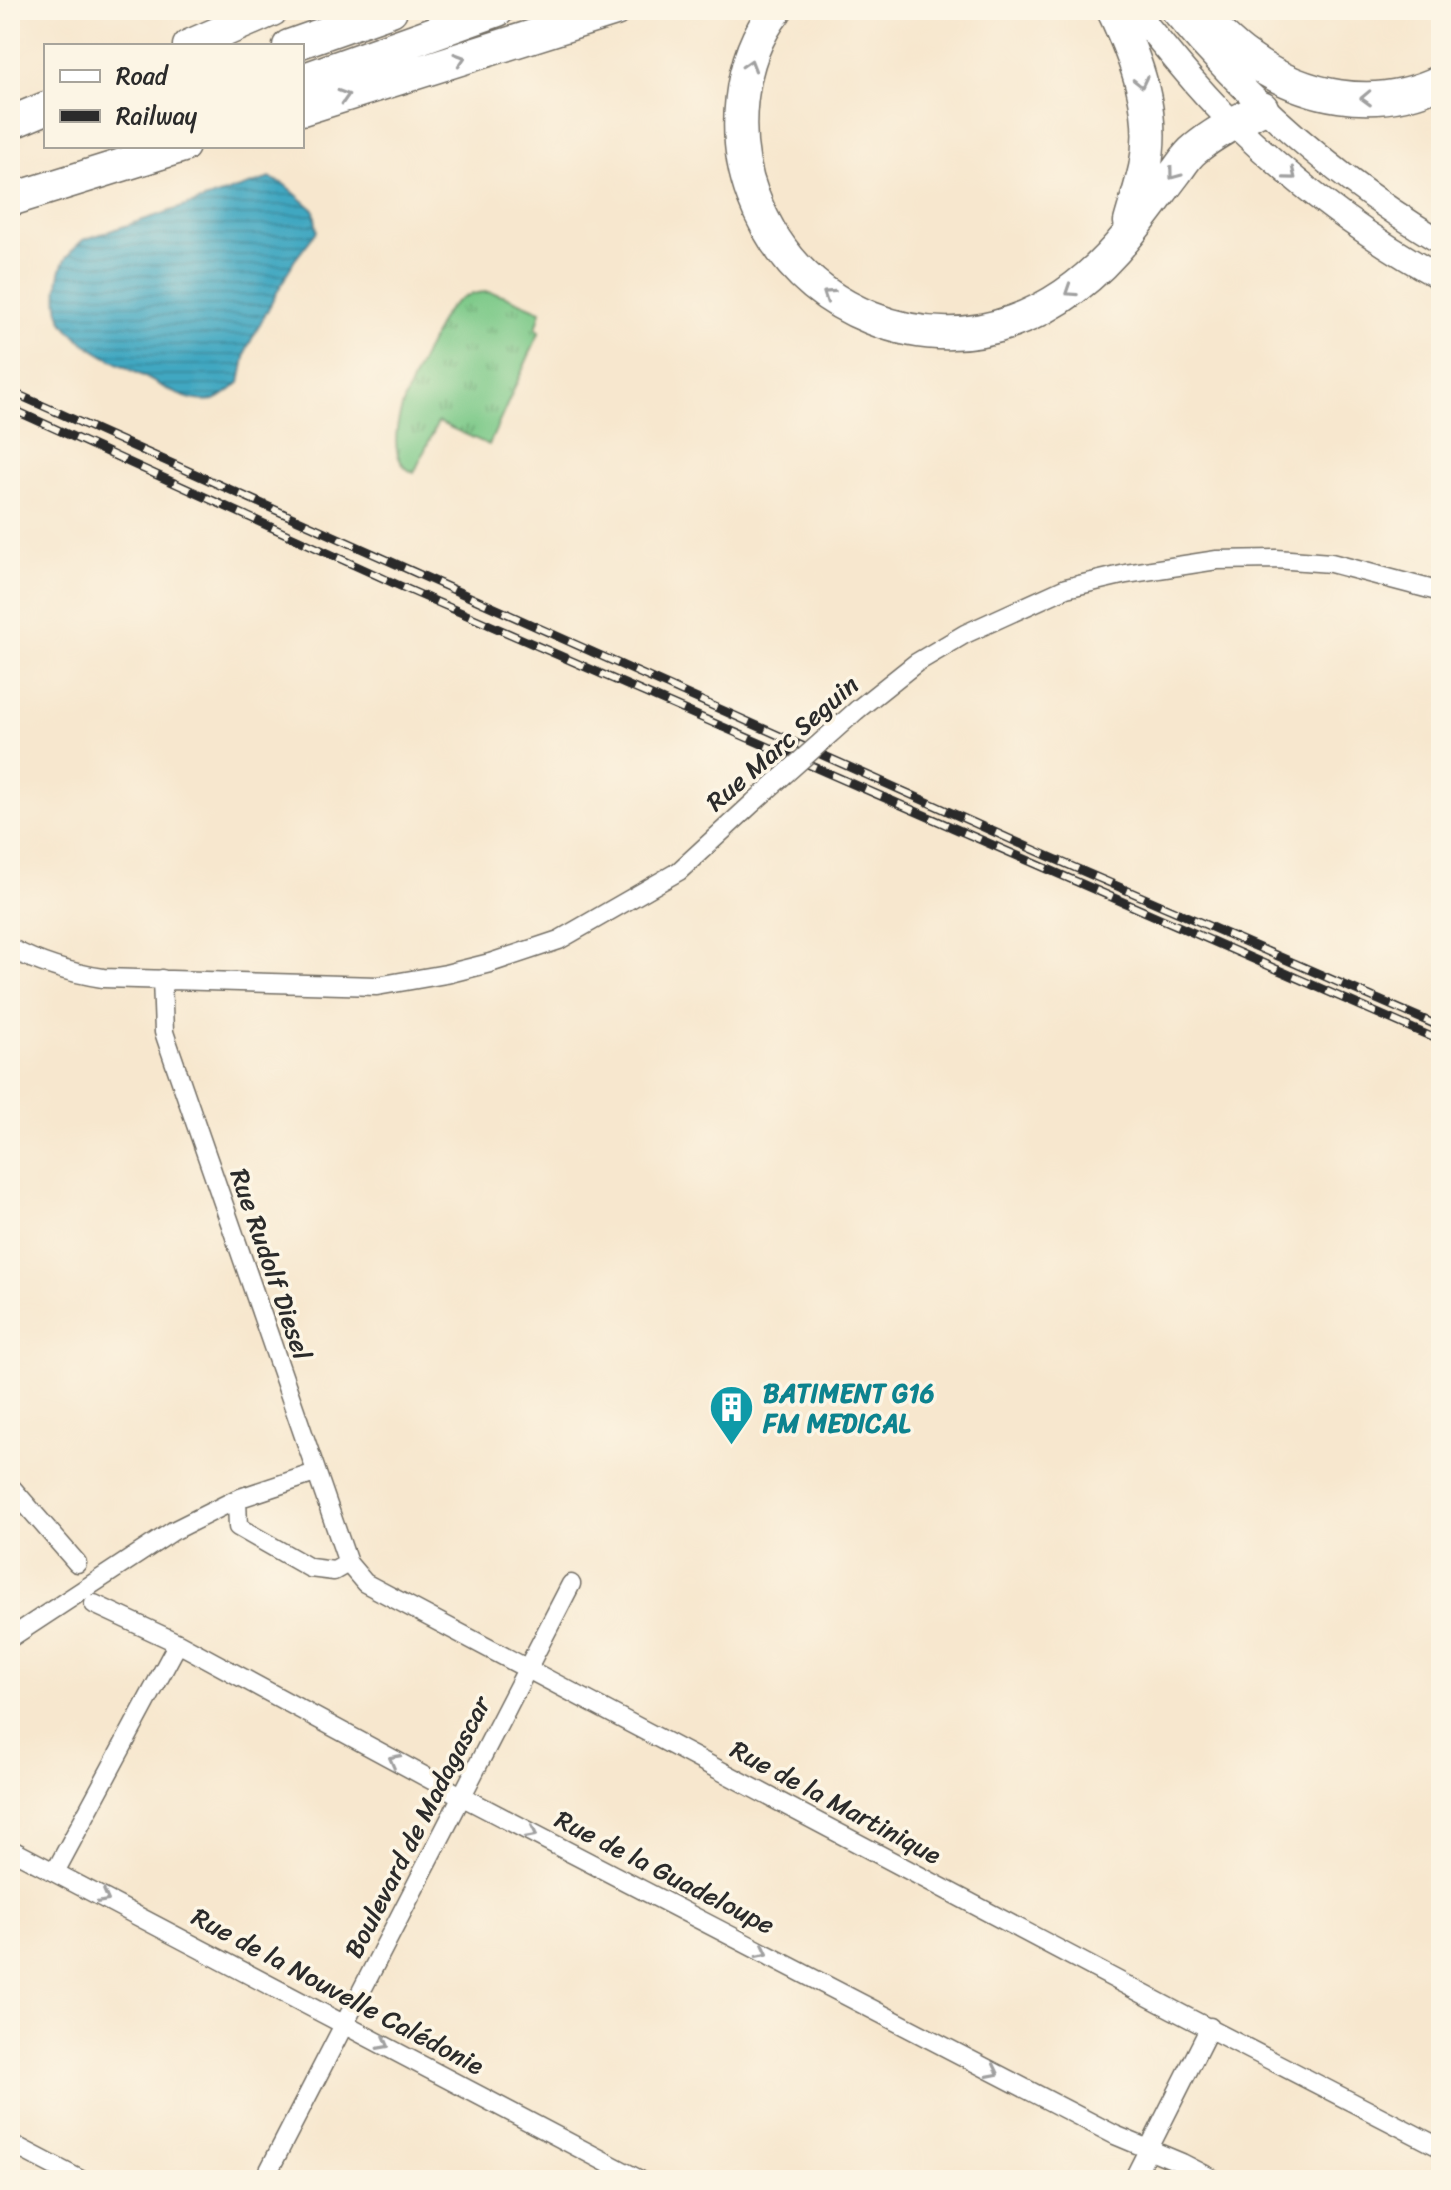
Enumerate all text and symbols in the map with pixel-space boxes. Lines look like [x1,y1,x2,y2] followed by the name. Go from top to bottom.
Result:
[44,44,304,148] legend
[453,52,467,68] one-way arrow
[116,55,170,97] text: Road
[741,58,757,72] one-way arrow
[1132,75,1149,89] one-way arrow
[336,89,350,105] one-way arrow
[1359,90,1372,107] one-way arrow
[116,95,198,137] text: Railway
[1170,165,1184,180] one-way arrow
[1282,165,1297,180] one-way arrow
[1064,281,1078,296] one-way arrow
[822,290,836,305] one-way arrow
[695,663,869,823] street label: Rue Marc Seguin
[217,1162,325,1367] street label: Rue Rudolf Diesel
[762,1370,935,1446] place label: BATIMENT G16 FM MEDICAL
[708,1384,756,1447] building icon: BATIMENT G16 FM MEDICAL
[331,1686,504,1966] street label: Boulevard de Madagascar
[722,1727,950,1877] street label: Rue de la Martinique
[388,1754,403,1769] one-way arrow
[547,1797,783,1947] street label: Rue de la Guadeloupe
[524,1823,539,1838] one-way arrow
[96,1888,110,1903] one-way arrow
[183,1894,493,2088] street label: Rue de la Nouvelle Calédonie
[755,1943,769,1958] one-way arrow
[375,2034,390,2050] one-way arrow
[985,2063,1000,2078] one-way arrow

